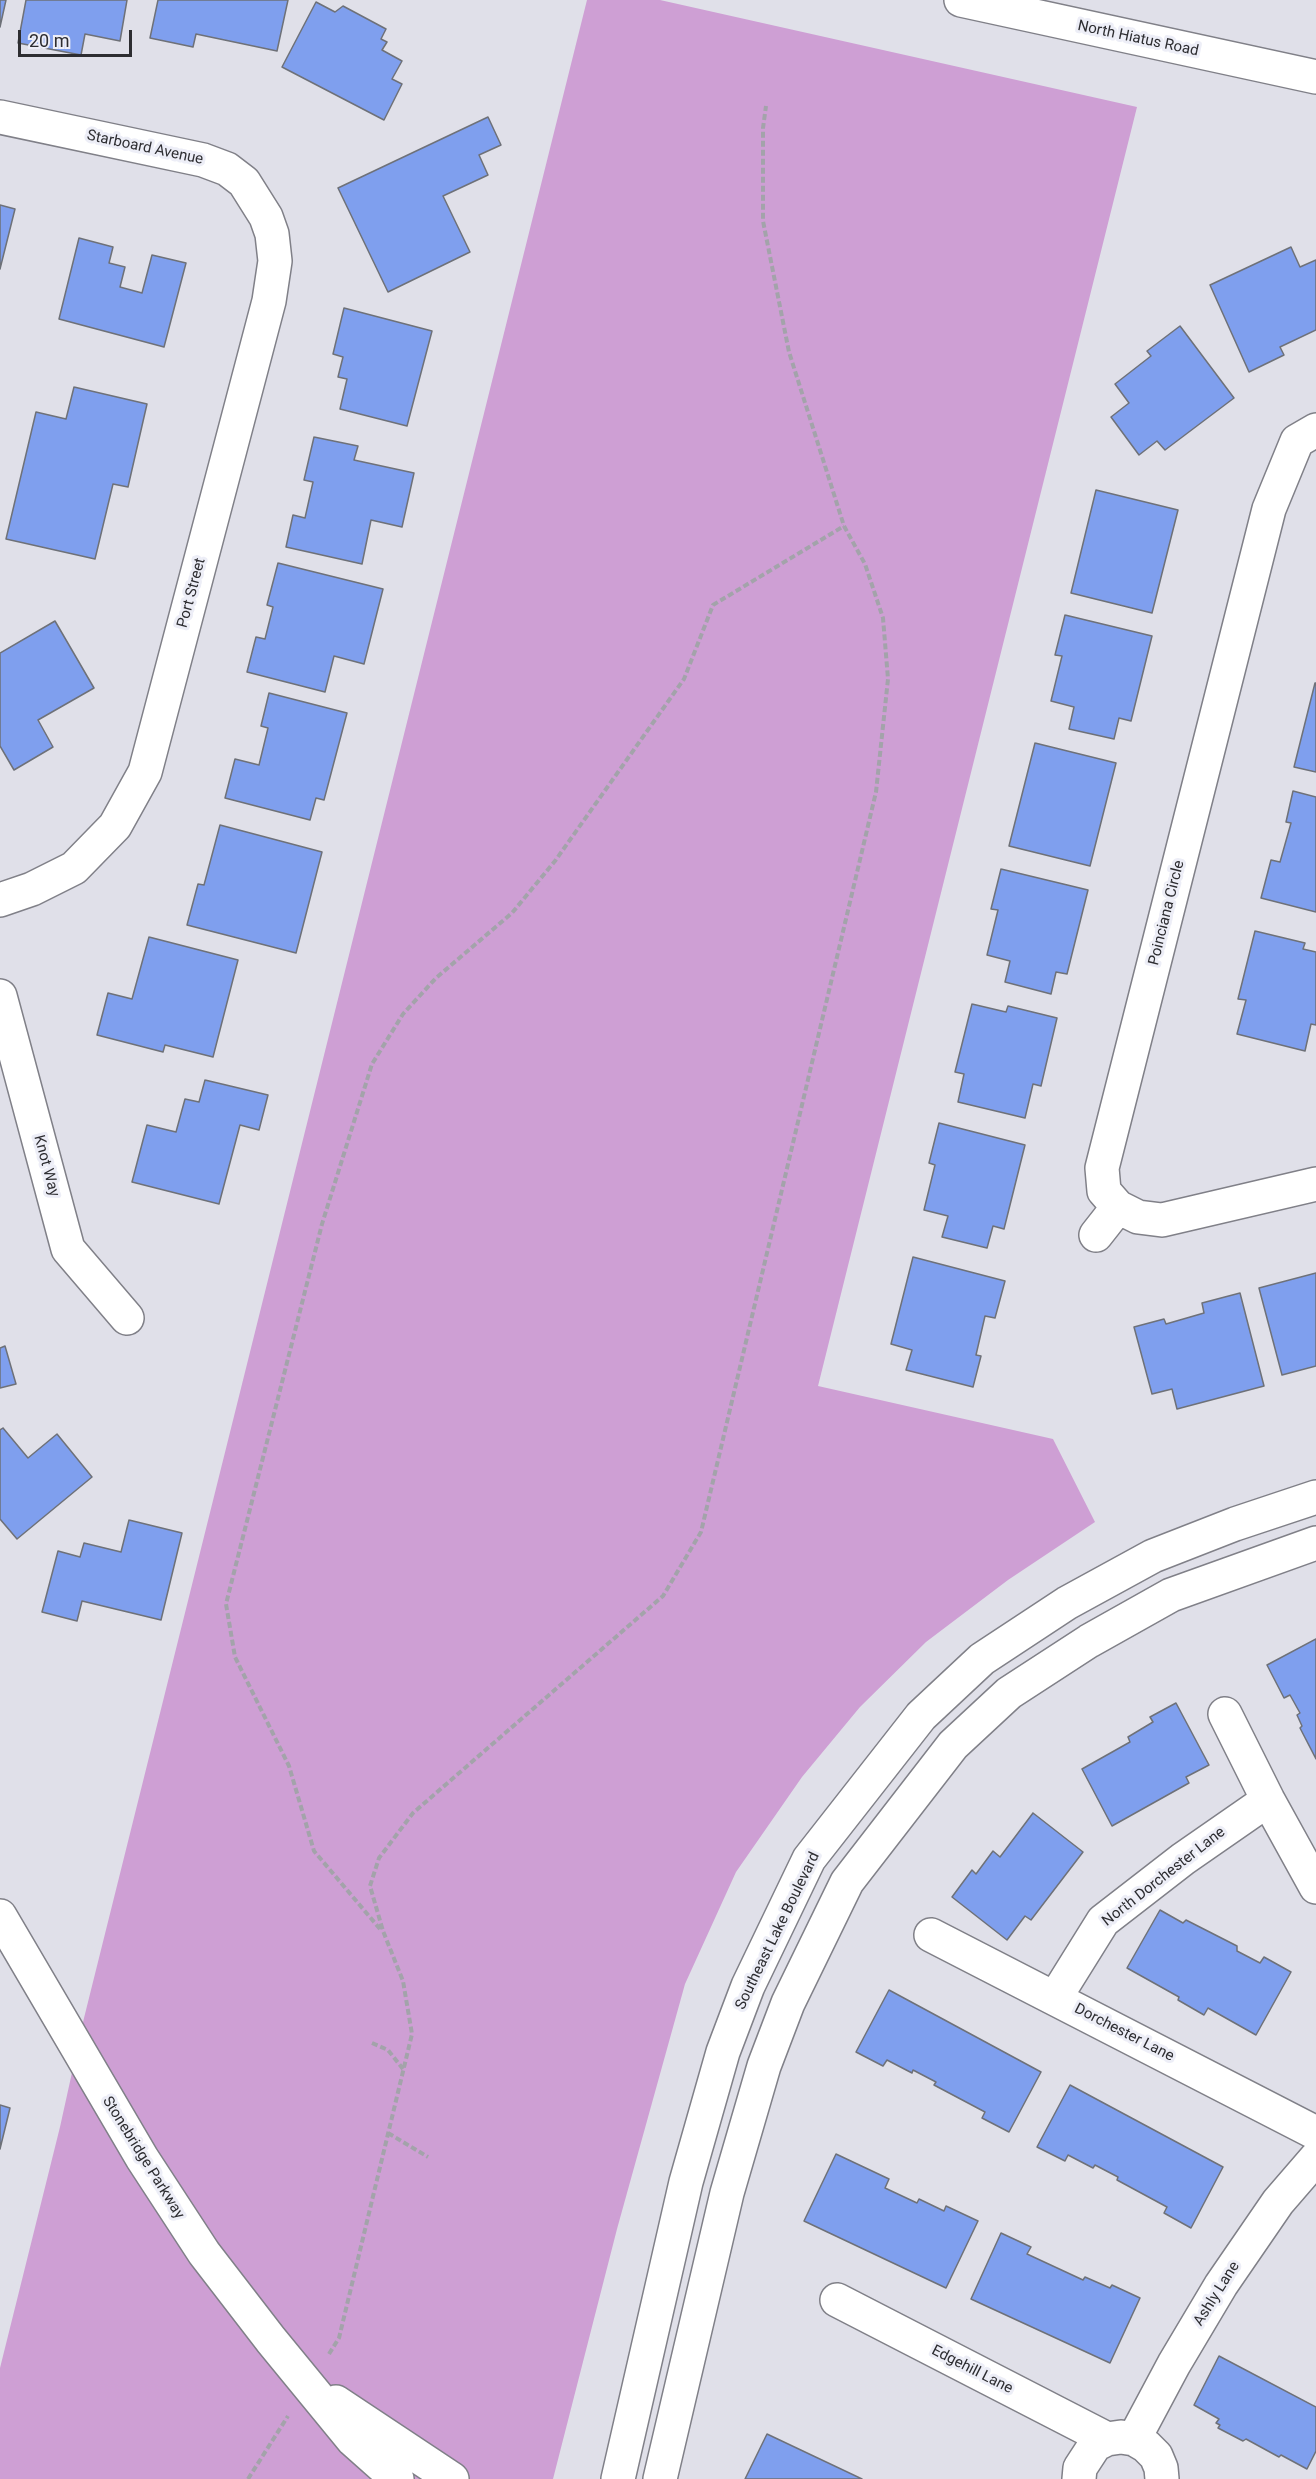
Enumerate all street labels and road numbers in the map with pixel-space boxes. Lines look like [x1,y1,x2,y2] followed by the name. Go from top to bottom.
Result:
[1076,17,1200,61] street label: North Hiatus Road
[85,127,205,169] street label: Starboard Avenue
[174,556,210,630] street label: Port Street
[1145,859,1189,967] street label: Poinciana Circle
[29,1133,63,1199] street label: Knot Way
[1099,1823,1229,1931] street label: North Dorchester Lane
[732,1849,824,2013] street label: Southeast Lake Boulevard
[1071,2000,1177,2066] street label: Dorchester Lane
[98,2094,188,2222] street label: Stonebridge Parkway
[1190,2258,1244,2330] street label: Ashly Lane
[928,2342,1016,2398] street label: Edgehill Lane

